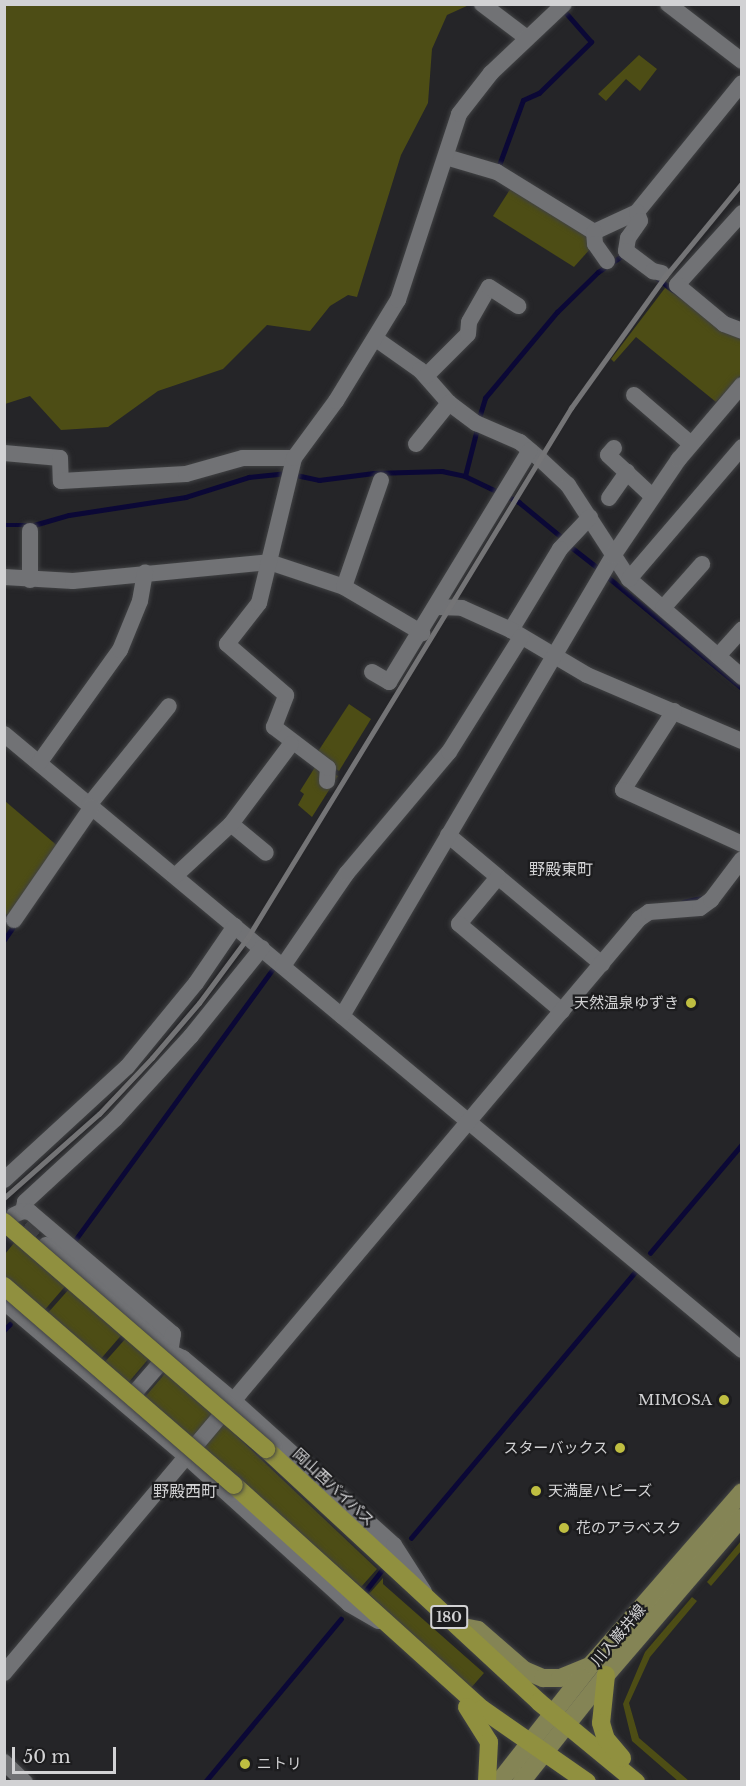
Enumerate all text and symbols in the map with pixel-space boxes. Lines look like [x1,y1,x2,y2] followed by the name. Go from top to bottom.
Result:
[529,859,593,879] district label: 野殿東町
[574,994,679,1012] place label: 天然温泉ゆずき
[684,996,698,1010] marker: 天然温泉ゆずき
[638,1391,712,1409] place label: MIMOSA
[717,1393,731,1407] marker: MIMOSA
[503,1439,608,1457] place label: スターバックス
[613,1441,627,1455] marker: スターバックス
[289,1445,379,1529] street label: 岡山西バイパス
[153,1481,217,1501] district label: 野殿西町
[548,1482,653,1500] place label: 天満屋ハピーズ
[529,1484,543,1498] marker: 天満屋ハピーズ
[576,1519,681,1537] place label: 花のアラベスク
[557,1521,571,1535] marker: 花のアラベスク
[587,1600,649,1670] street label: 川入巌井線
[430,1606,468,1628] road number: 180
[15,1735,118,1773] scale bar
[23,1746,71,1768] text: 50 m
[257,1755,302,1773] place label: ニトリ
[238,1757,252,1771] marker: ニトリ

